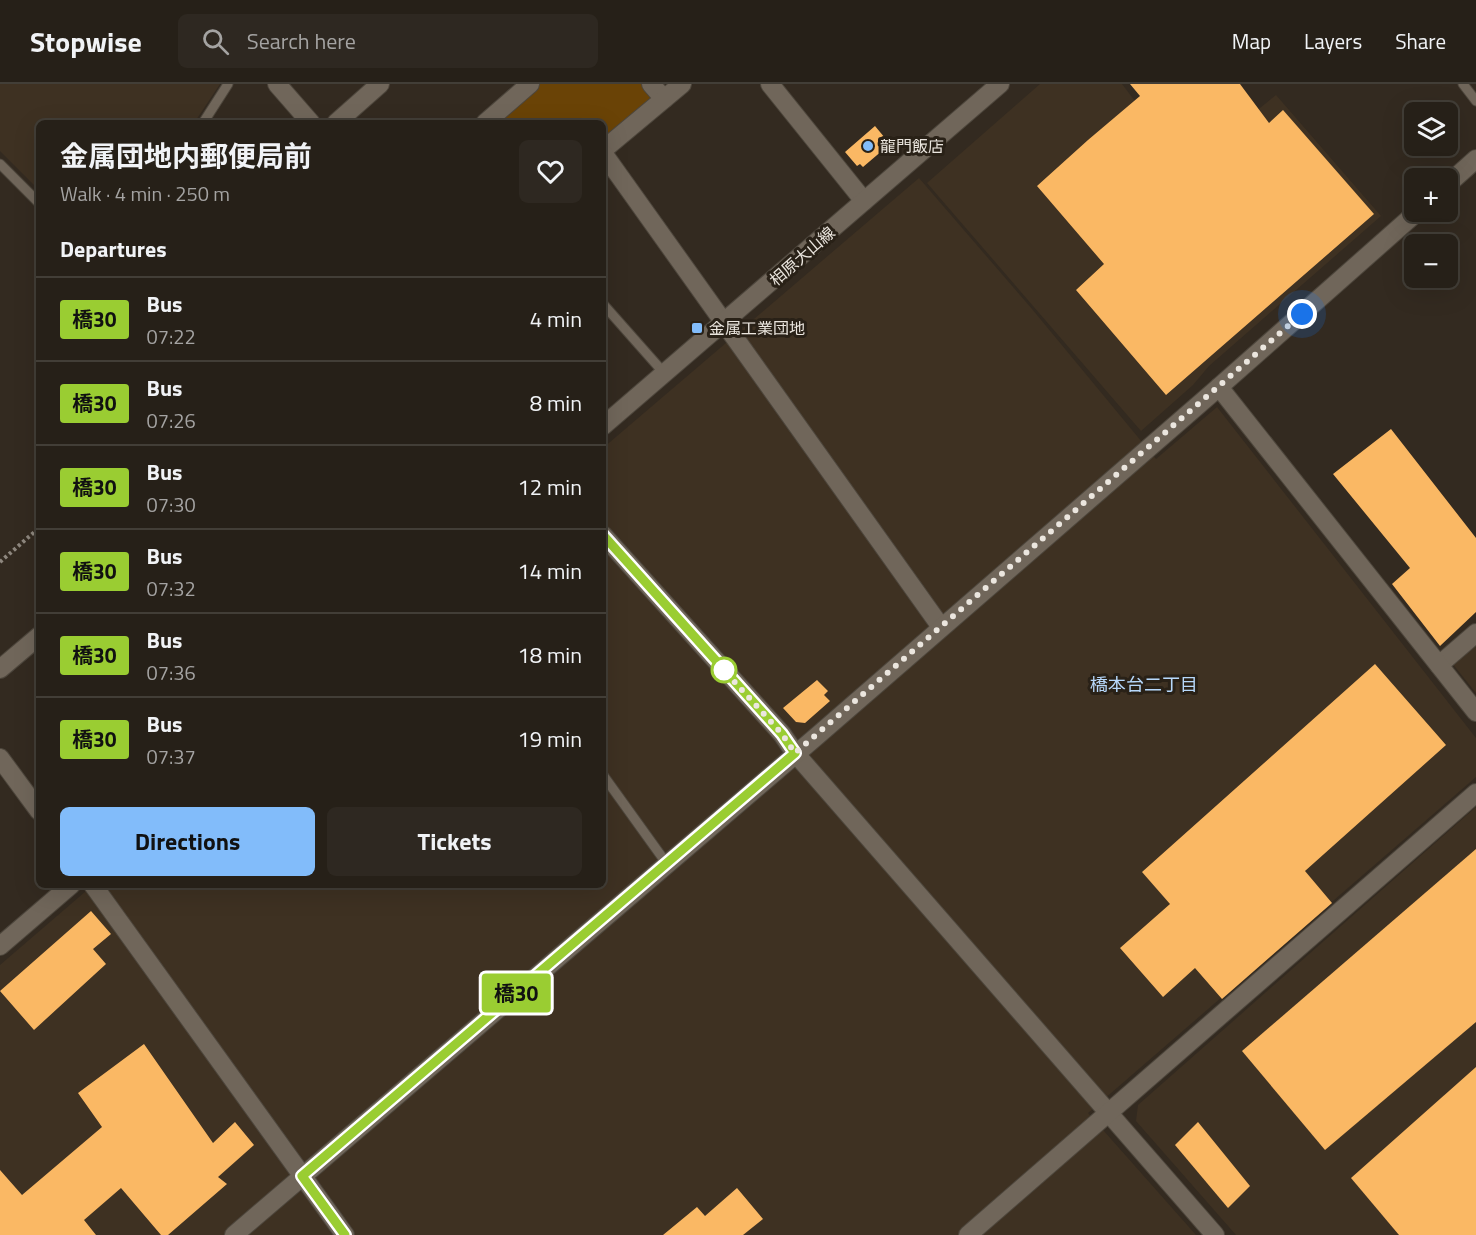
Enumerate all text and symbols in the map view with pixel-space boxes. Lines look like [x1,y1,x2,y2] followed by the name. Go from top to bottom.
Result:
[178,14,598,68] search box
[30,20,142,63] text: Stopwise
[247,24,356,58] text: Search here
[199,25,232,58] icon: search
[1232,25,1271,57] text: Map
[1304,25,1362,57] text: Layers
[1395,25,1446,57] text: Share
[1404,102,1458,288] map controls
[1404,102,1458,156] button: layers
[60,134,312,177] text: 金属団地内郵便局前
[880,134,944,158] place label: 龍門飯店
[861,139,875,153] marker: 龍門飯店
[519,140,582,203] button: heart
[1404,168,1458,222] button: +
[60,178,230,209] text: Walk · 4 min · 250 m
[764,221,840,291] street label: 相原大山線
[60,232,167,266] text: Departures
[1404,234,1458,288] button: −
[147,287,182,321] text: Bus
[1287,299,1317,329] your location
[530,302,582,336] text: 4 min
[72,303,117,335] text: 橋30
[709,316,805,340] place label: 金属工業団地
[147,321,196,352] text: 07:22
[690,321,704,335] marker: 金属工業団地
[147,371,182,405] text: Bus
[530,386,582,420] text: 8 min
[72,387,117,419] text: 橋30
[147,405,196,436] text: 07:26
[147,455,182,489] text: Bus
[517,470,582,504] text: 12 min
[72,471,117,503] text: 橋30
[147,489,196,520] text: 07:30
[147,539,182,573] text: Bus
[517,554,582,588] text: 14 min
[72,555,117,587] text: 橋30
[147,573,196,604] text: 07:32
[147,623,182,657] text: Bus
[517,638,582,672] text: 18 min
[72,639,117,671] text: 橋30
[147,657,196,688] text: 07:36
[711,657,737,683] unlabelled marker
[1090,671,1198,698] district label: 橋本台二丁目
[147,707,182,741] text: Bus
[517,722,582,756] text: 19 min
[72,723,117,755] text: 橋30
[147,741,196,772] text: 07:37
[60,807,315,876] button: Directions
[327,807,582,876] button: Tickets
[482,974,550,1012] line badge: 橋30
[494,977,538,1009] text: 橋30

